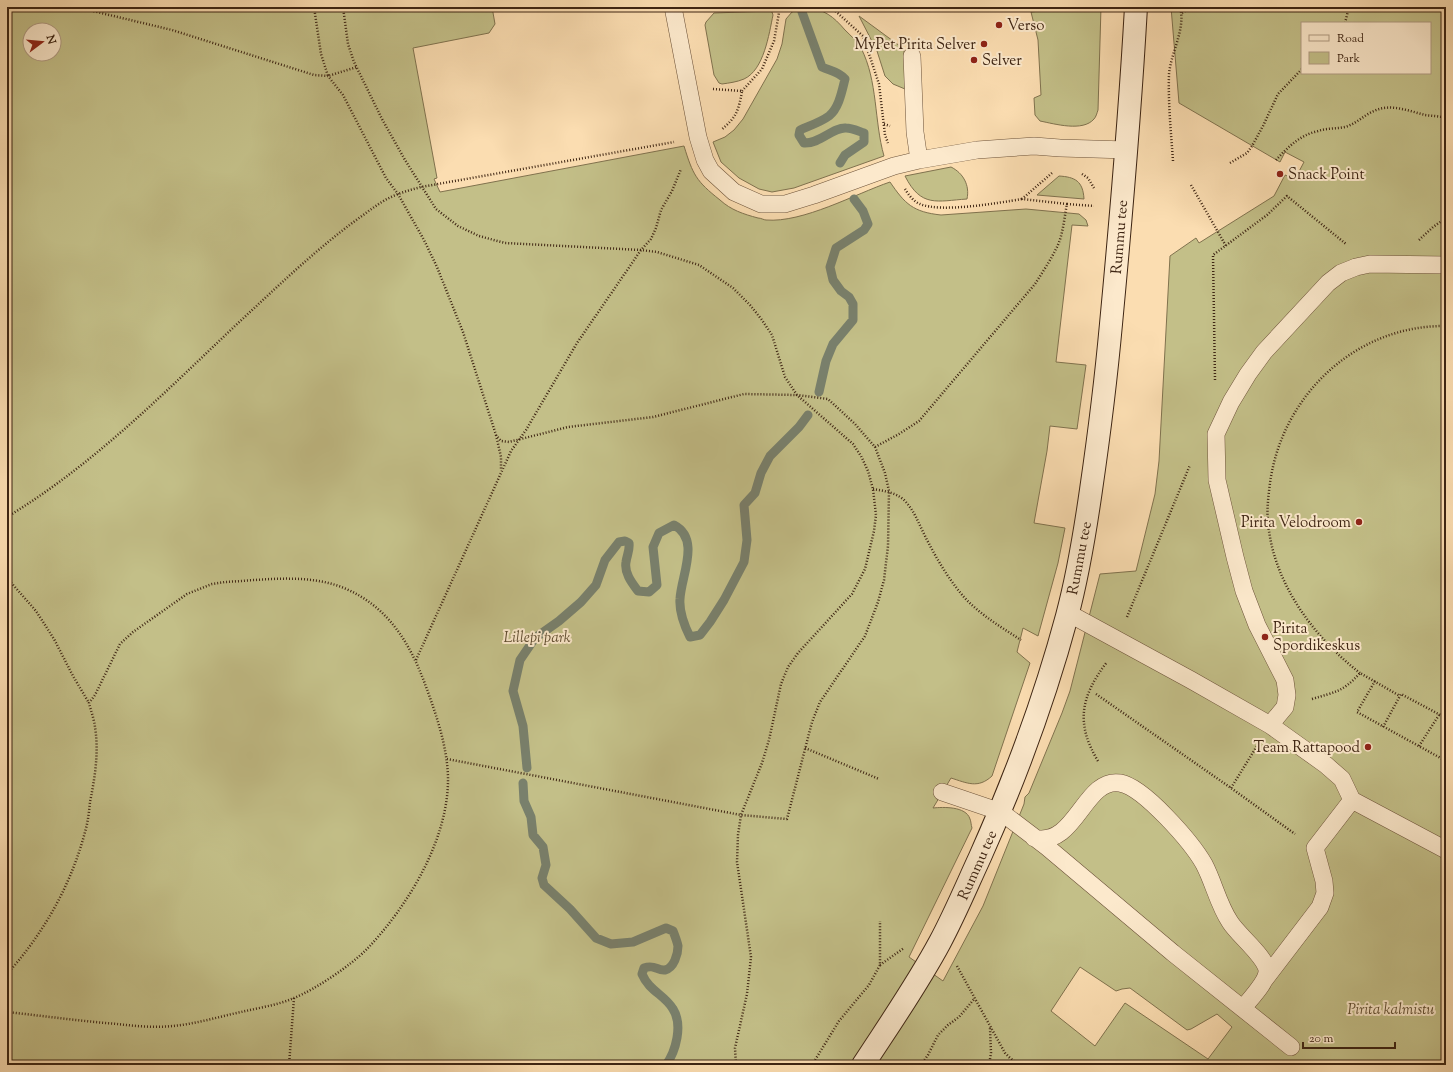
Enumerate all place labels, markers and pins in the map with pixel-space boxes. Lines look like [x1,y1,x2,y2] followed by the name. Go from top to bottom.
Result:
[1007,16,1044,37] place label: Verso
[994,20,1004,30] marker: Verso
[855,35,976,56] place label: MyPet Pirita Selver
[979,39,989,49] marker: MyPet Pirita Selver
[982,51,1022,72] place label: Selver
[969,55,979,65] marker: Selver
[1288,165,1365,186] place label: Snack Point
[1275,169,1285,179] marker: Snack Point
[1241,513,1352,534] place label: Pirita Velodroom
[1354,517,1364,527] marker: Pirita Velodroom
[1273,619,1360,657] place label: Pirita Spordikeskus
[1260,632,1270,642] marker: Pirita Spordikeskus
[1253,738,1361,759] place label: Team Rattapood
[1363,742,1373,752] marker: Team Rattapood

